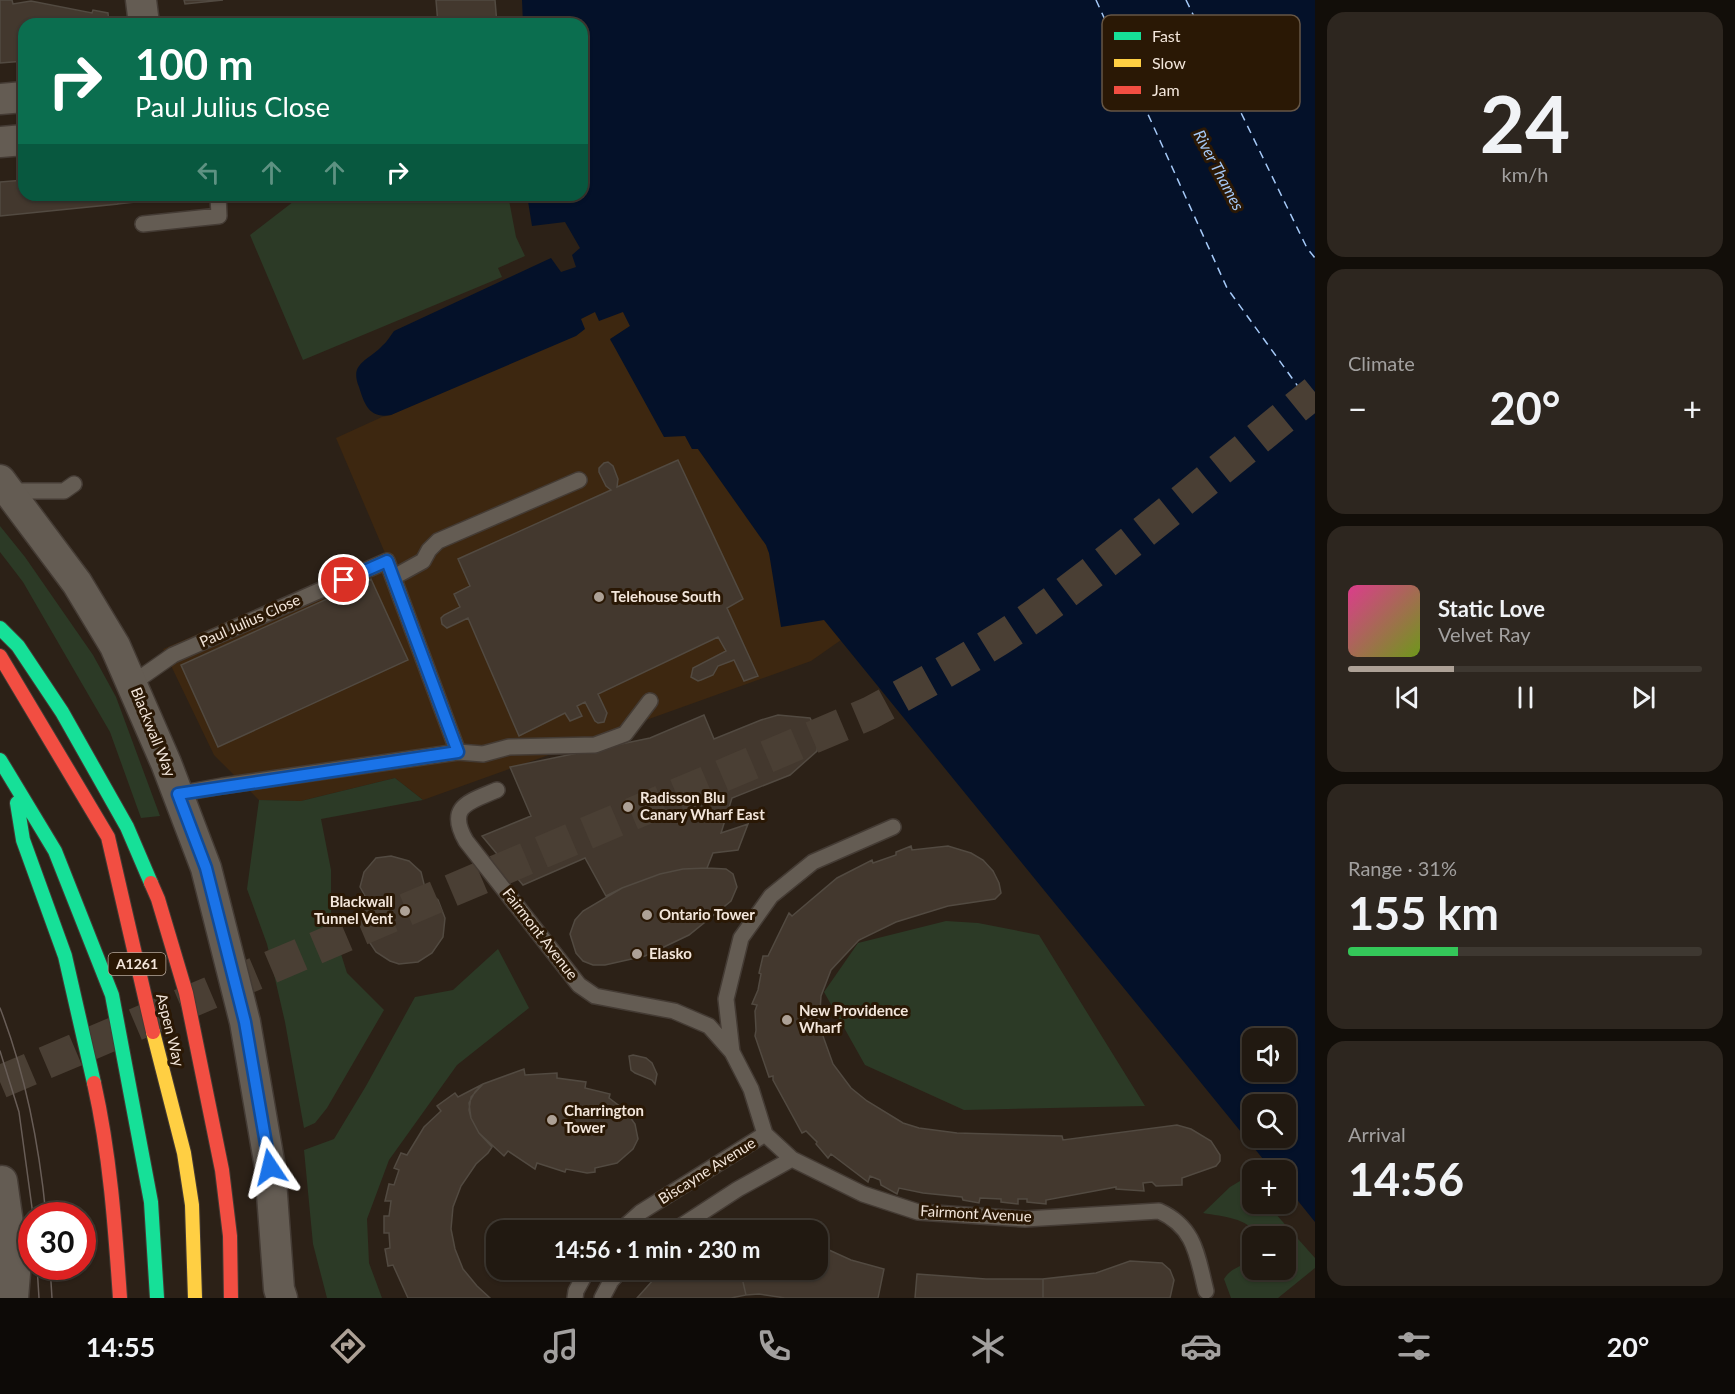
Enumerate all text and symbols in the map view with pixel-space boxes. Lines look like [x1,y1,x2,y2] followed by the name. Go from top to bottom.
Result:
[1102,15,1300,111] legend
[1152,26,1181,45] text: Fast
[135,39,253,89] text: 100 m
[36,42,114,120] icon: right
[1152,53,1186,72] text: Slow
[1480,76,1570,170] text: 24
[1152,80,1180,99] text: Jam
[135,90,330,123] text: Paul Julius Close
[1190,126,1249,214] water label: River Thames
[192,156,225,189] icon: left
[255,156,288,189] icon: ahead
[318,156,351,189] icon: ahead
[381,156,414,189] icon: right
[1502,162,1548,186] text: km/h
[1348,351,1415,375] text: Climate
[1490,381,1560,435] text: 20°
[1348,388,1367,428] text: −
[1683,388,1702,428] text: +
[318,554,369,605] pin
[327,563,360,596] icon: arrive
[611,587,721,605] place label: Telehouse South
[196,590,303,650] street label: Paul Julius Close
[592,590,606,604] marker: Telehouse South
[1438,595,1545,622] text: Static Love
[1438,622,1531,646] text: Velvet Ray
[1391,681,1424,714] icon: previous
[1509,681,1542,714] icon: pause
[1627,681,1660,714] icon: next
[128,684,180,779] street label: Blackwall Way
[640,788,765,823] place label: Radisson Blu Canary Wharf East
[621,800,635,814] marker: Radisson Blu Canary Wharf East
[1348,856,1457,880] text: Range · 31%
[499,884,582,983] street label: Fairmont Avenue
[1348,886,1499,940] text: 155 km
[314,892,393,927] place label: Blackwall Tunnel Vent
[398,904,412,918] marker: Blackwall Tunnel Vent
[659,905,755,923] place label: Ontario Tower
[640,908,654,922] marker: Ontario Tower
[649,944,692,962] place label: Elasko
[630,947,644,961] marker: Elasko
[108,953,166,975] road number: A1261
[153,991,189,1068] street label: Aspen Way
[799,1001,908,1036] place label: New Providence Wharf
[780,1013,794,1027] marker: New Providence Wharf
[1242,1028,1296,1280] map controls
[1242,1028,1296,1082] button: sound
[1242,1094,1296,1148] button: search
[564,1101,644,1136] place label: Charrington Tower
[545,1113,559,1127] marker: Charrington Tower
[1348,1122,1406,1146] text: Arrival
[655,1133,758,1207] street label: Biscayne Avenue
[238,1135,302,1199] position arrow
[1348,1152,1464,1206] text: 14:56
[1242,1160,1296,1214] button: +
[920,1201,1032,1225] street label: Fairmont Avenue
[18,1202,96,1280] speed limit sign: 30
[1242,1226,1296,1280] button: −
[554,1236,760,1263] text: 14:56 · 1 min · 230 m
[327,1325,369,1367] icon: directions
[540,1325,582,1367] icon: music
[753,1325,795,1367] icon: phone
[967,1325,1009,1367] icon: climate
[1180,1325,1222,1367] icon: car
[1393,1325,1435,1367] icon: filters
[86,1330,155,1363] text: 14:55
[1607,1330,1649,1363] text: 20°

